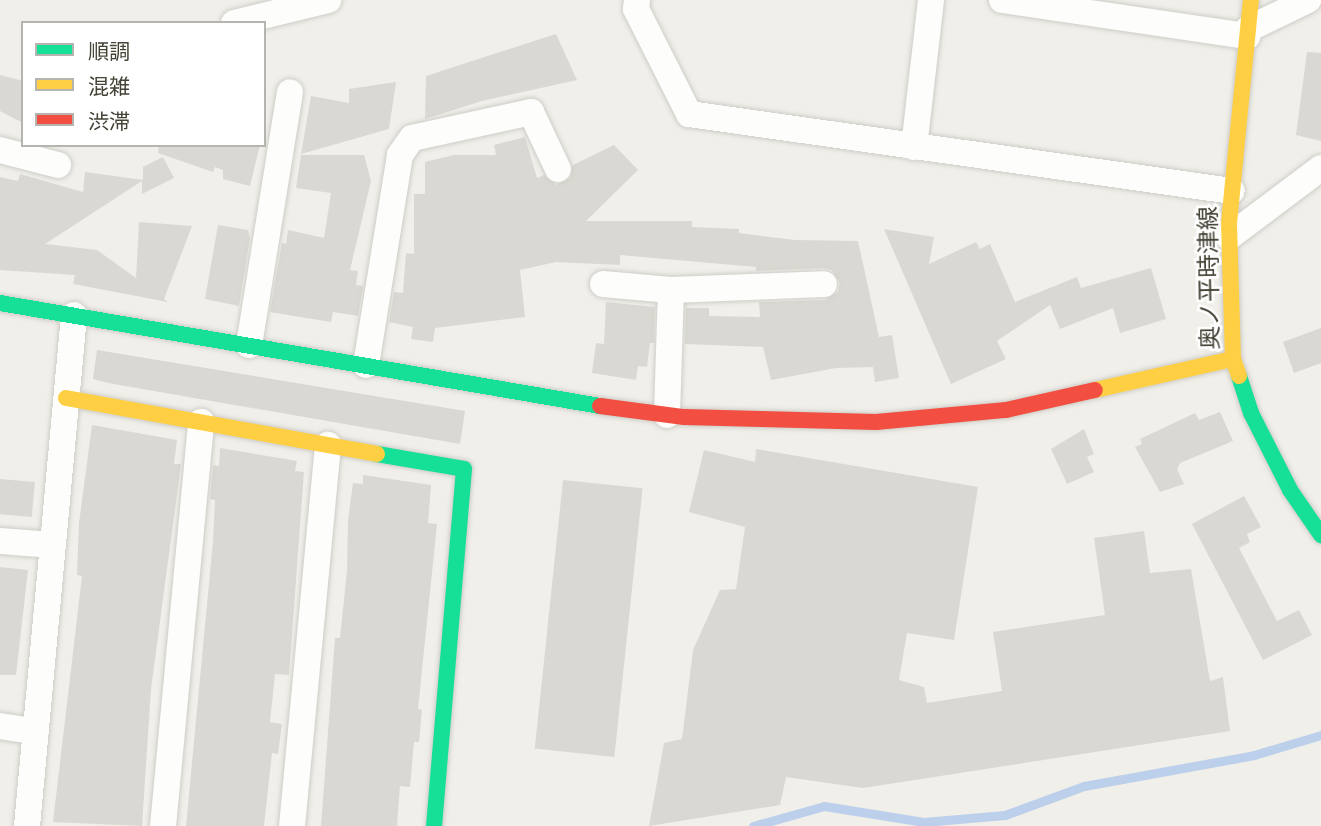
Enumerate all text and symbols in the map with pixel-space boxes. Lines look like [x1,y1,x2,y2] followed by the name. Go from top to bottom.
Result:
[21,21,266,147] legend
[88,40,130,65] text: 順調
[88,75,130,100] text: 混雑
[88,110,130,135] text: 渋滞
[1194,206,1226,350] street label: 奥ノ平時津線

